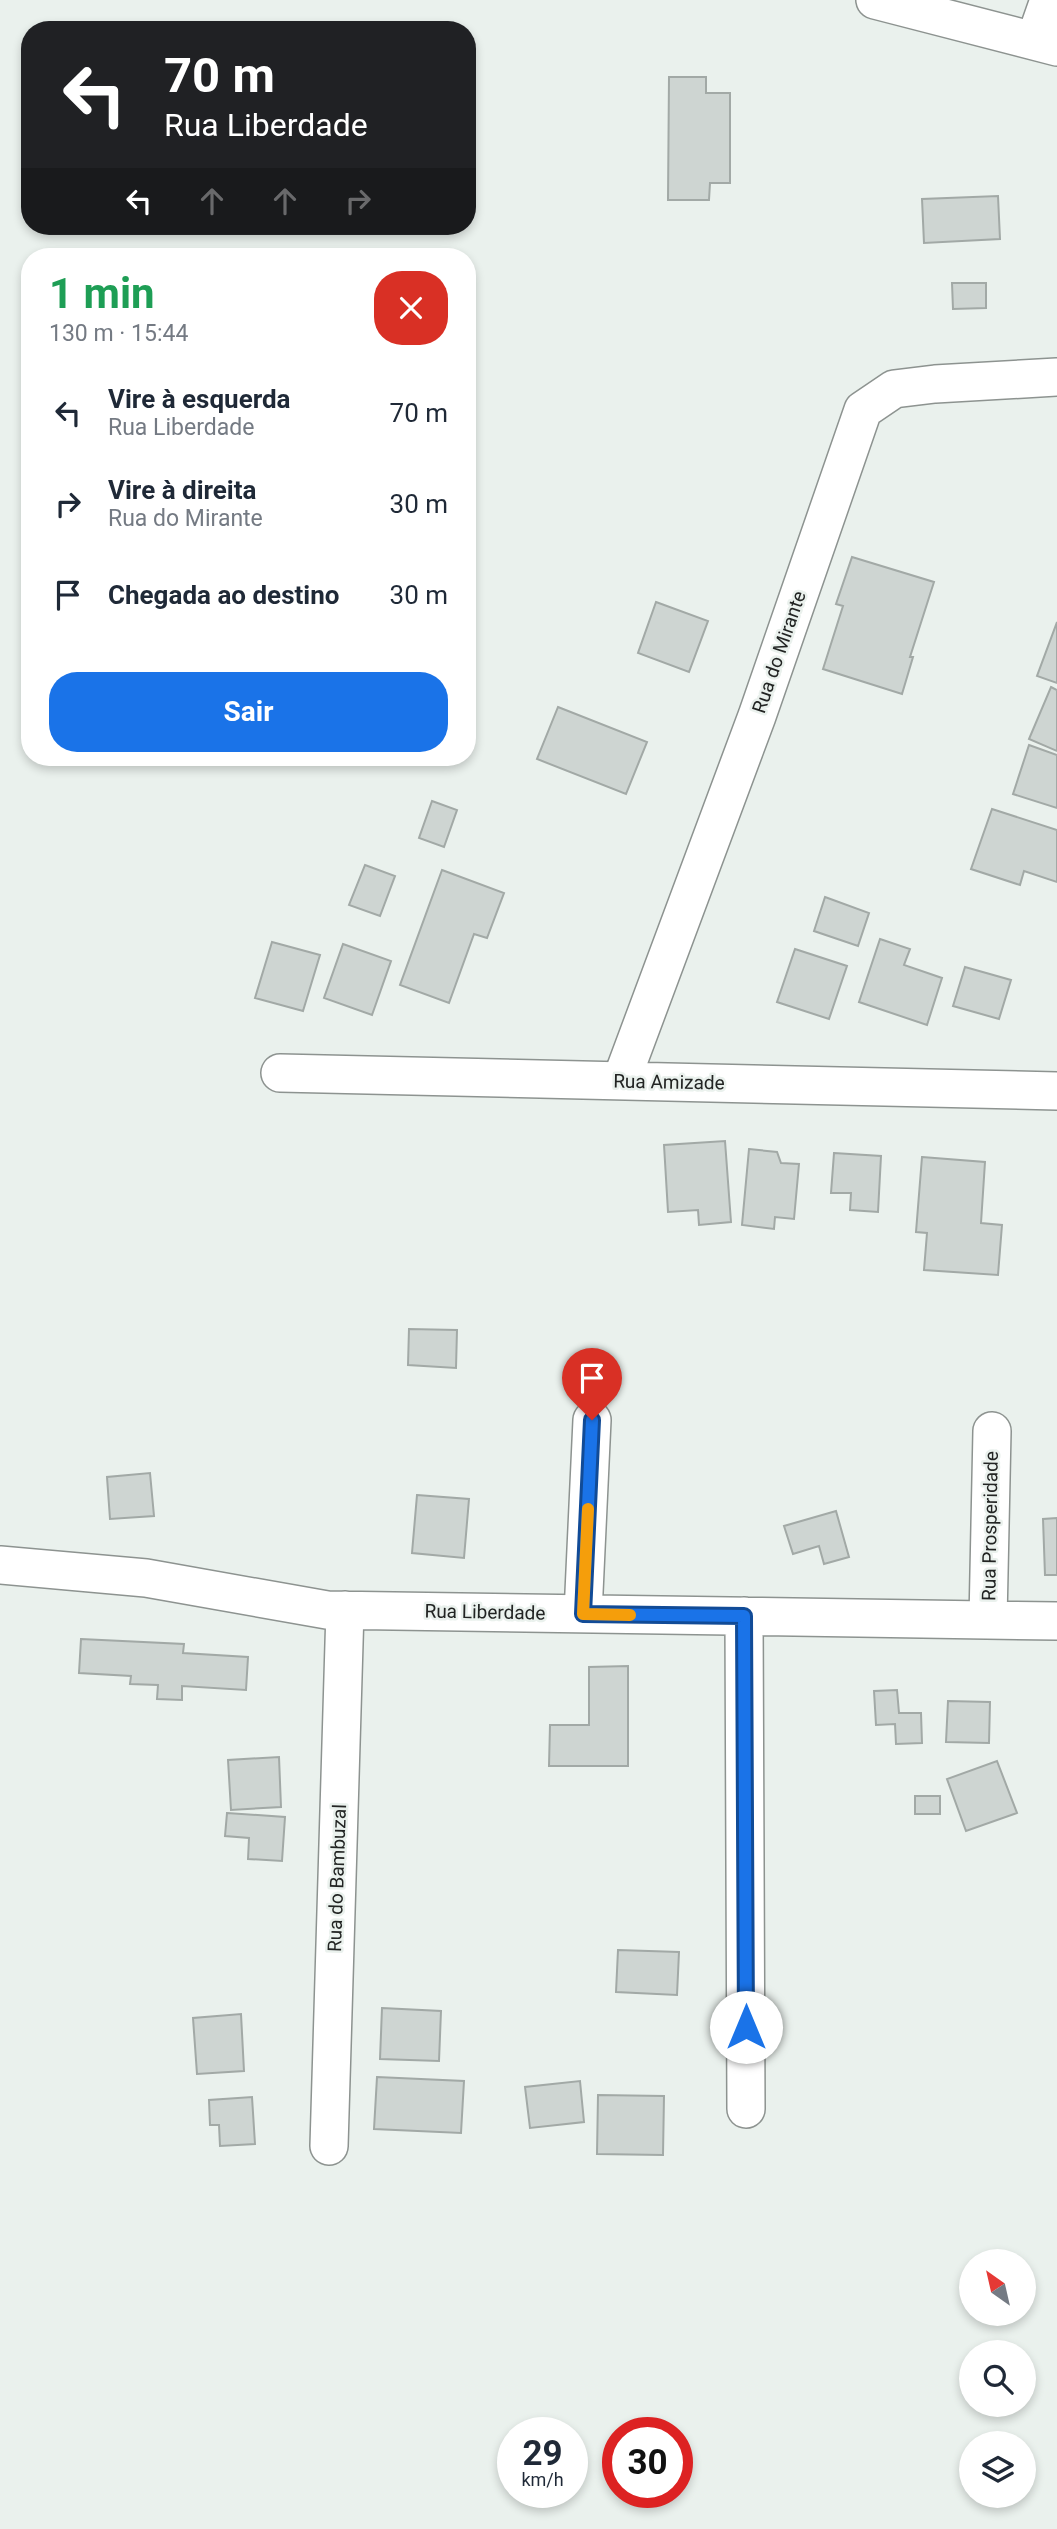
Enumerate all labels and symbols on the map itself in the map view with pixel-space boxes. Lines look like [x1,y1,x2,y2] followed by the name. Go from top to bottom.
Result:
[747,588,811,716] street label: Rua do Mirante
[613,1070,725,1094] street label: Rua Amizade
[562,1348,622,1420] pin
[977,1451,1003,1601] street label: Rua Prosperidade
[424,1599,546,1625] street label: Rua Liberdade
[323,1804,351,1952] street label: Rua do Bambuzal
[709,1990,783,2064] position arrow
[959,2249,1036,2326] north arrow
[602,2417,693,2508] speed limit sign: 30

